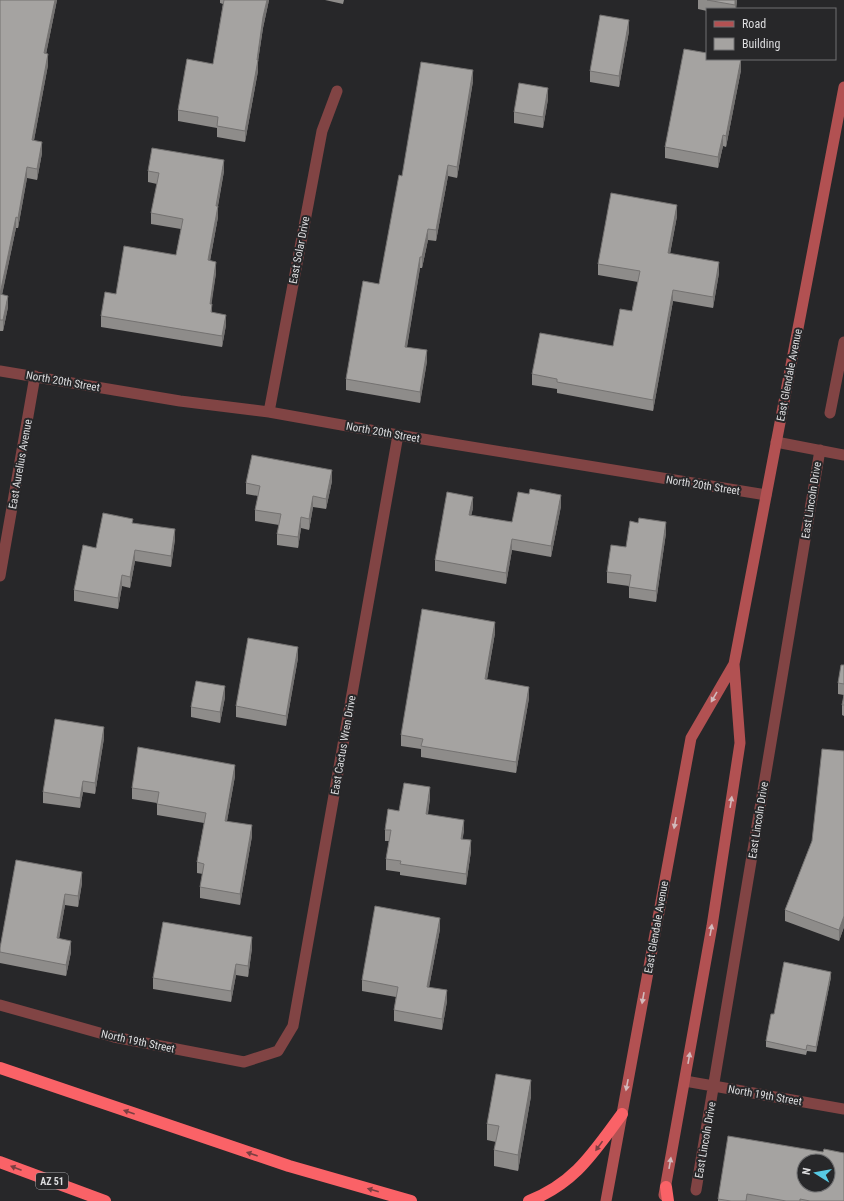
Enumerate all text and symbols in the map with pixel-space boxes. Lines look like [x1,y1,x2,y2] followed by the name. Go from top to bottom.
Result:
[706,8,836,60] legend
[742,17,766,31] text: Road
[742,37,780,51] text: Building
[287,215,312,285] street label: East Solar Drive
[774,328,805,422] street label: East Glendale Avenue
[25,369,101,394] street label: North 20th Street
[6,418,35,510] street label: East Aurelius Avenue
[345,420,421,445] street label: North 20th Street
[799,461,824,539] street label: East Lincoln Drive
[665,473,741,498] street label: North 20th Street
[711,692,718,703] one-way arrow
[328,694,359,796] street label: East Cactus Wren Drive
[746,781,771,859] street label: East Lincoln Drive
[728,795,734,808] one-way arrow
[672,817,678,829] one-way arrow
[642,880,671,974] street label: East Glendale Avenue
[708,924,714,936] one-way arrow
[640,991,646,1004] one-way arrow
[100,1027,176,1056] street label: North 19th Street
[686,1052,692,1064] one-way arrow
[624,1079,630,1091] one-way arrow
[727,1083,803,1108] street label: North 19th Street
[692,1101,719,1179] street label: East Lincoln Drive
[122,1108,134,1114] one-way arrow
[594,1140,603,1151] one-way arrow
[245,1150,257,1156] one-way arrow
[796,1153,836,1193] north arrow
[667,1157,673,1169] one-way arrow
[9,1164,21,1170] one-way arrow
[800,1166,814,1176] text: N
[36,1173,68,1189] road number: AZ 51
[367,1187,379,1193] one-way arrow

